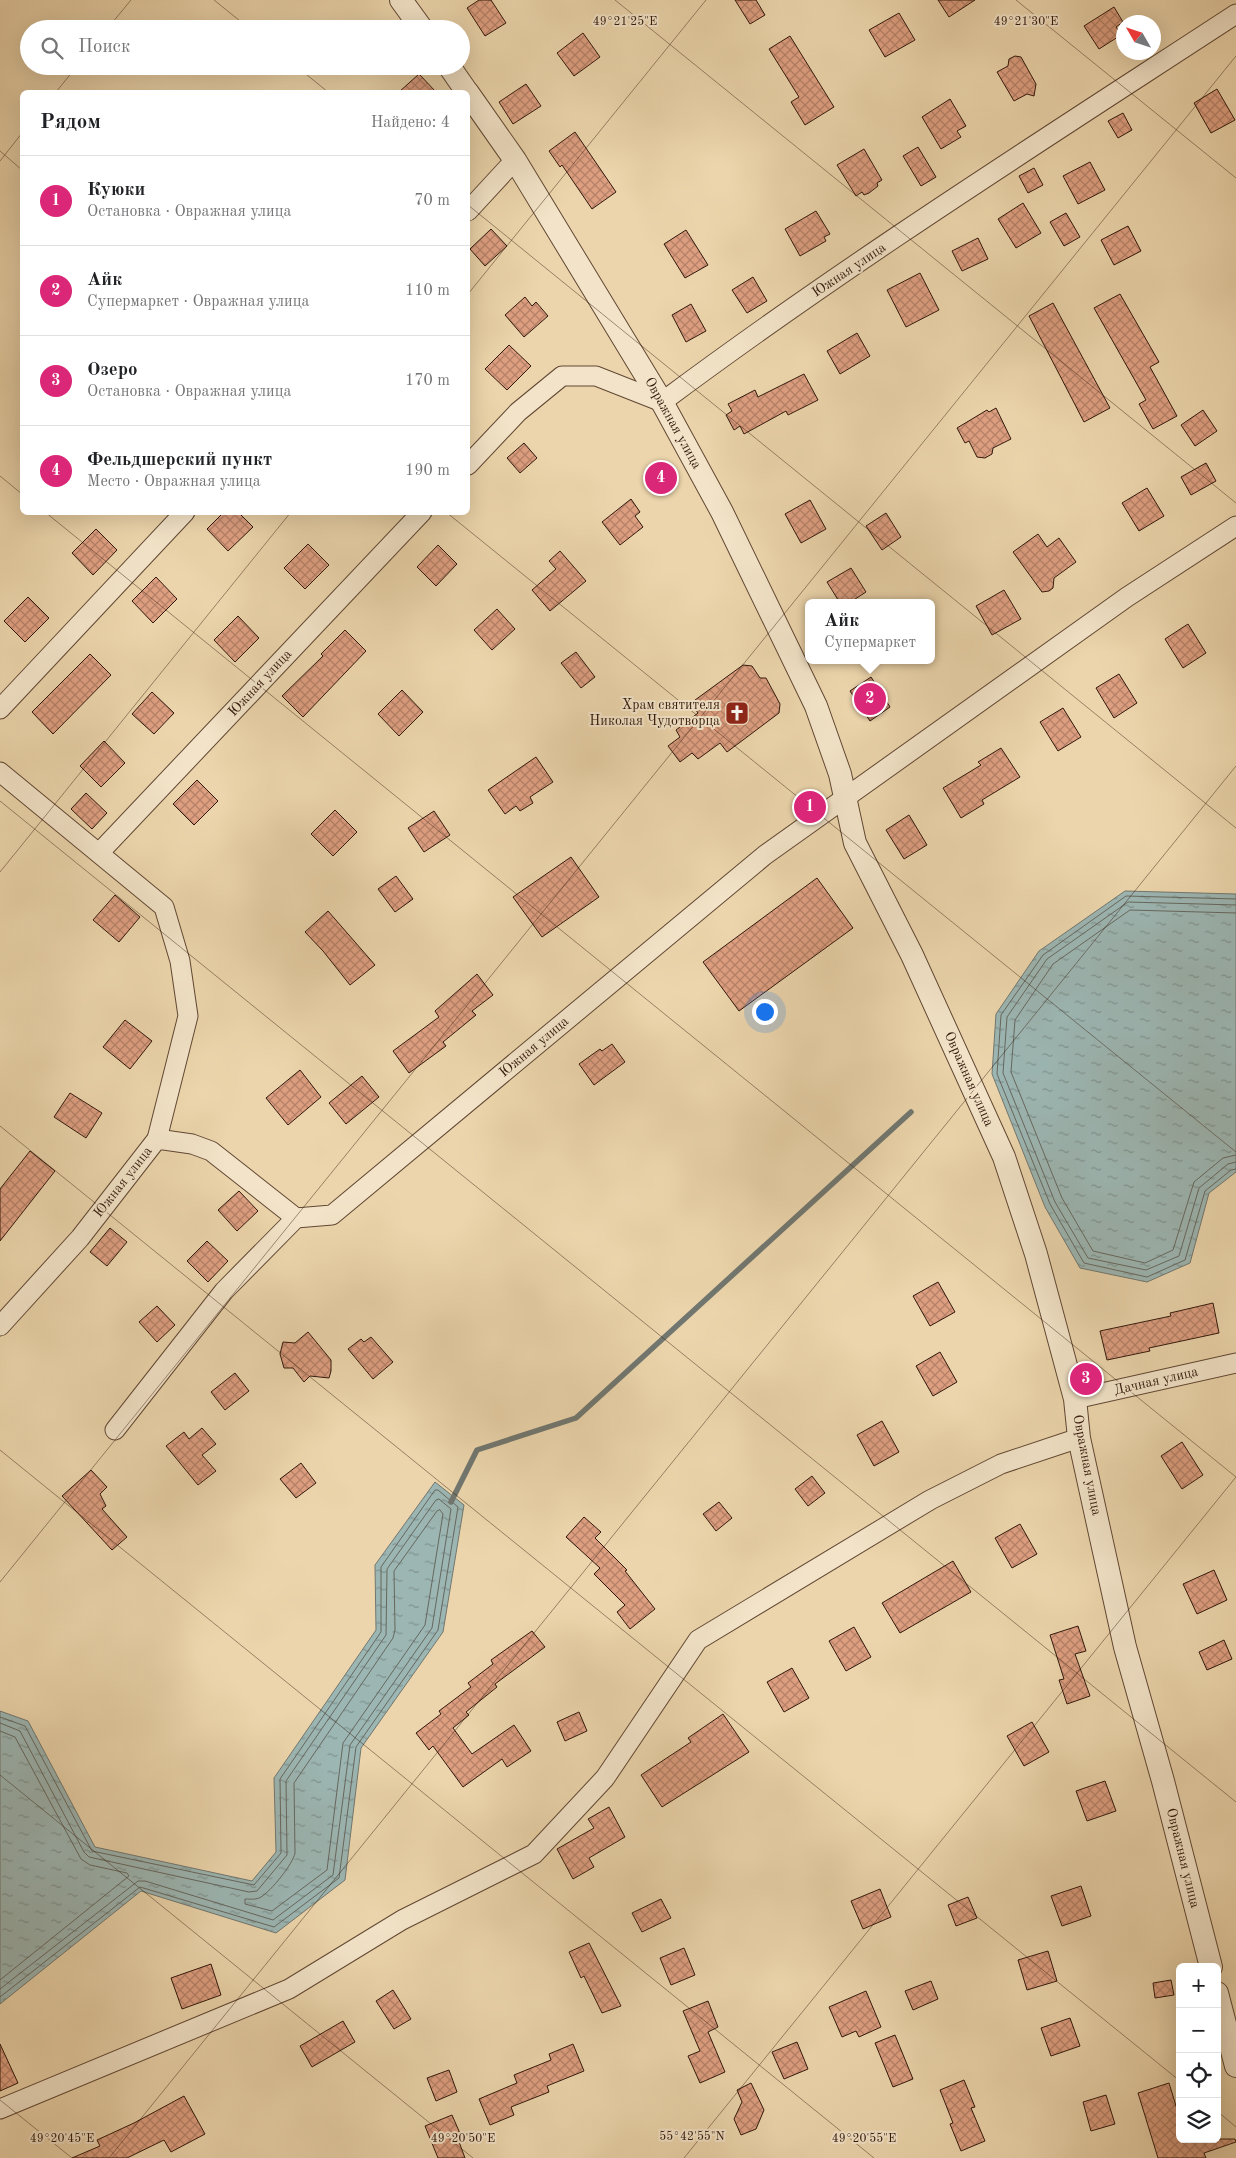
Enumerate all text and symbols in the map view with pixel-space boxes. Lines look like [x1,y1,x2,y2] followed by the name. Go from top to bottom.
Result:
[593,15,657,28] text: 49°21'25"E
[1116,15,1161,60] north arrow
[994,16,1058,28] text: 49°21'30"E
[20,20,470,75] search box
[38,34,66,62] icon: search
[78,38,130,57] text: Поиск
[40,112,101,133] text: Рядом
[371,115,450,131] text: Найдено: 4
[87,181,145,200] text: Куюки
[51,193,61,209] text: 1
[414,193,450,209] text: 70 m
[87,204,291,220] text: Остановка · Овражная улица
[810,240,888,300] street label: Южная улица
[87,271,122,290] text: Айк
[51,283,61,299] text: 2
[405,283,450,299] text: 110 m
[87,294,309,310] text: Супермаркет · Овражная улица
[87,361,138,380] text: Озеро
[51,373,61,389] text: 3
[405,373,450,389] text: 170 m
[642,375,704,471] street label: Овражная улица
[87,384,291,400] text: Остановка · Овражная улица
[87,451,272,470] text: Фельдшерский пункт
[645,459,677,497] pin: 4
[51,463,61,479] text: 4
[405,463,450,479] text: 190 m
[87,474,261,490] text: Место · Овражная улица
[805,599,935,664] popup
[824,612,859,631] text: Айк
[824,635,916,651] text: Супермаркет
[226,647,294,719] street label: Южная улица
[854,680,886,718] pin: 2
[589,698,720,728] place label: Храм святителя Николая Чудотворца
[724,700,750,726] church icon: Храм святителя Николая Чудотворца
[794,788,826,826] pin: 1
[752,999,778,1025] your location
[497,1014,571,1080] street label: Южная улица
[942,1029,996,1129] street label: Овражная улица
[91,1144,155,1220] street label: Южная улица
[1070,1360,1102,1398] pin: 3
[1113,1365,1199,1397] street label: Дачная улица
[1070,1413,1104,1517] street label: Овражная улица
[1164,1807,1202,1909] street label: Овражная улица
[1176,1963,1221,2143] map controls
[1176,1963,1221,2008] button: +
[1176,2008,1221,2053] button: −
[1176,2053,1221,2098] button: locate
[1176,2098,1221,2143] button: layers
[659,2130,725,2143] text: 55°42'55"N
[30,2132,94,2145] text: 49°20'45"E
[431,2132,495,2145] text: 49°20'50"E
[832,2132,896,2145] text: 49°20'55"E

